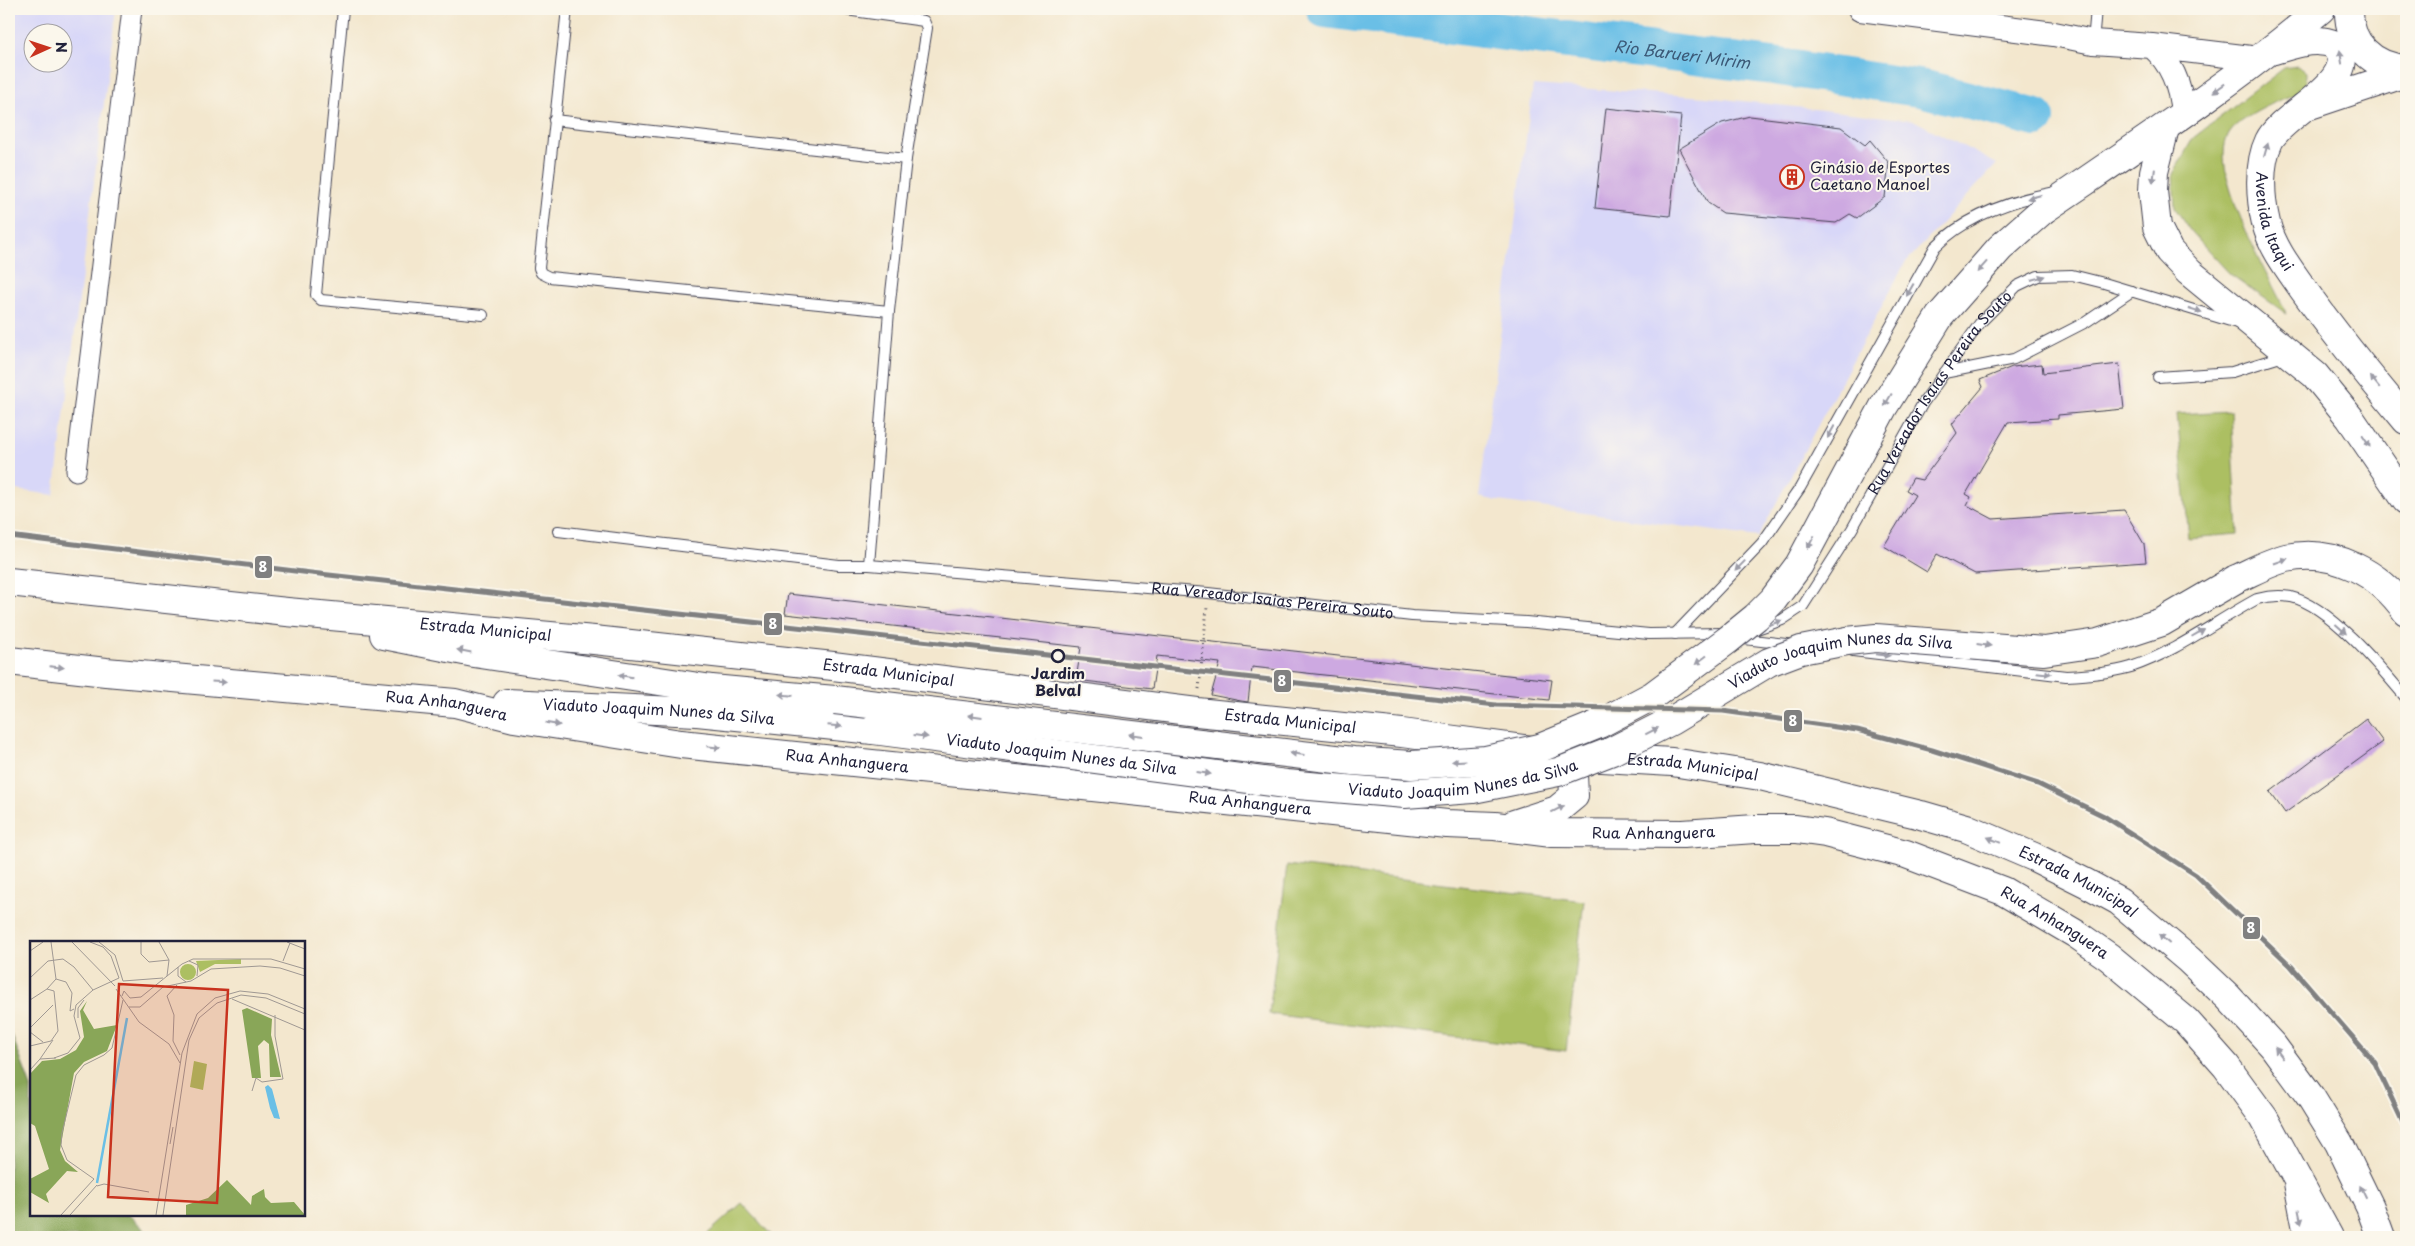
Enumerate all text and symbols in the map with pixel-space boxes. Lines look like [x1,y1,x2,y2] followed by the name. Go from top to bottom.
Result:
[22,22,72,72] north arrow
[1613,33,1752,74] water label: Rio Barueri Mirim
[51,41,72,53] text: N
[2336,48,2344,64] one-way arrow
[2212,83,2226,93] one-way arrow
[2263,143,2271,158] one-way arrow
[1810,155,1950,195] place label: Ginásio de Esportes Caetano Manoel
[1779,164,1805,190] building icon: Ginásio de Esportes Caetano Manoel
[2150,168,2158,184] one-way arrow
[2251,171,2300,275] street label: Avenida Itaqui
[2026,193,2041,201] one-way arrow
[1976,261,1988,273] one-way arrow
[2031,273,2046,281] one-way arrow
[1906,283,1914,297] one-way arrow
[1861,284,2017,498] street label: Rua Vereador Isaias Pereira Souto
[2188,307,2203,315] one-way arrow
[2369,376,2380,389] one-way arrow
[1884,393,1893,406] one-way arrow
[1827,424,1835,439] one-way arrow
[2361,434,2371,447] one-way arrow
[1807,535,1815,550] one-way arrow
[254,555,273,579] line badge: 8
[259,556,268,577] text: 8
[2274,556,2289,564] one-way arrow
[1734,559,1746,571] one-way arrow
[1150,575,1395,624] street label: Rua Vereador Isaias Pereira Souto
[419,611,553,646] street label: Estrada Municipal
[763,612,783,636] line badge: 8
[769,613,778,634] text: 8
[1768,619,1783,627] one-way arrow
[2335,623,2347,635] one-way arrow
[1723,625,1954,694] street label: Viaduto Joaquim Nunes da Silva
[2191,628,2204,637] one-way arrow
[1977,642,1993,650] one-way arrow
[456,647,472,655] one-way arrow
[1051,649,1065,663] marker: Jardim Belval
[1875,651,1891,659] one-way arrow
[822,652,955,691] street label: Estrada Municipal
[1695,654,1708,665] one-way arrow
[1031,661,1085,701] place label: Jardim Belval
[49,663,65,671] one-way arrow
[1273,669,1292,693] line badge: 8
[2037,669,2053,677] one-way arrow
[1278,670,1287,691] text: 8
[617,671,633,679] one-way arrow
[211,678,227,686] one-way arrow
[385,684,511,726] street label: Rua Anhanguera
[778,691,794,699] one-way arrow
[542,692,777,730] street label: Viaduto Joaquim Nunes da Silva
[1224,702,1357,738] street label: Estrada Municipal
[1783,709,1803,733] line badge: 8
[1789,710,1798,731] text: 8
[966,712,982,720] one-way arrow
[545,721,561,729] one-way arrow
[828,723,844,731] one-way arrow
[945,727,1179,780] street label: Viaduto Joaquim Nunes da Silva
[1644,727,1659,735] one-way arrow
[1128,731,1144,739] one-way arrow
[913,732,929,740] one-way arrow
[785,742,911,778] street label: Rua Anhanguera
[706,743,722,751] one-way arrow
[1626,746,1760,786] street label: Estrada Municipal
[1289,750,1305,758] one-way arrow
[1347,752,1581,804] street label: Viaduto Joaquim Nunes da Silva
[1451,758,1467,766] one-way arrow
[1196,770,1212,778] one-way arrow
[1188,784,1314,820] street label: Rua Anhanguera
[1551,805,1565,813] one-way arrow
[1592,819,1717,844] street label: Rua Anhanguera
[1987,836,2001,844] one-way arrow
[2016,839,2143,922] street label: Estrada Municipal
[1997,879,2115,964] street label: Rua Anhanguera
[2242,916,2261,940] line badge: 8
[2247,917,2256,938] text: 8
[2158,933,2171,944] one-way arrow
[30,941,305,1216] inset map
[2274,1046,2284,1060] one-way arrow
[2359,1185,2367,1199] one-way arrow
[2296,1210,2304,1225] one-way arrow

